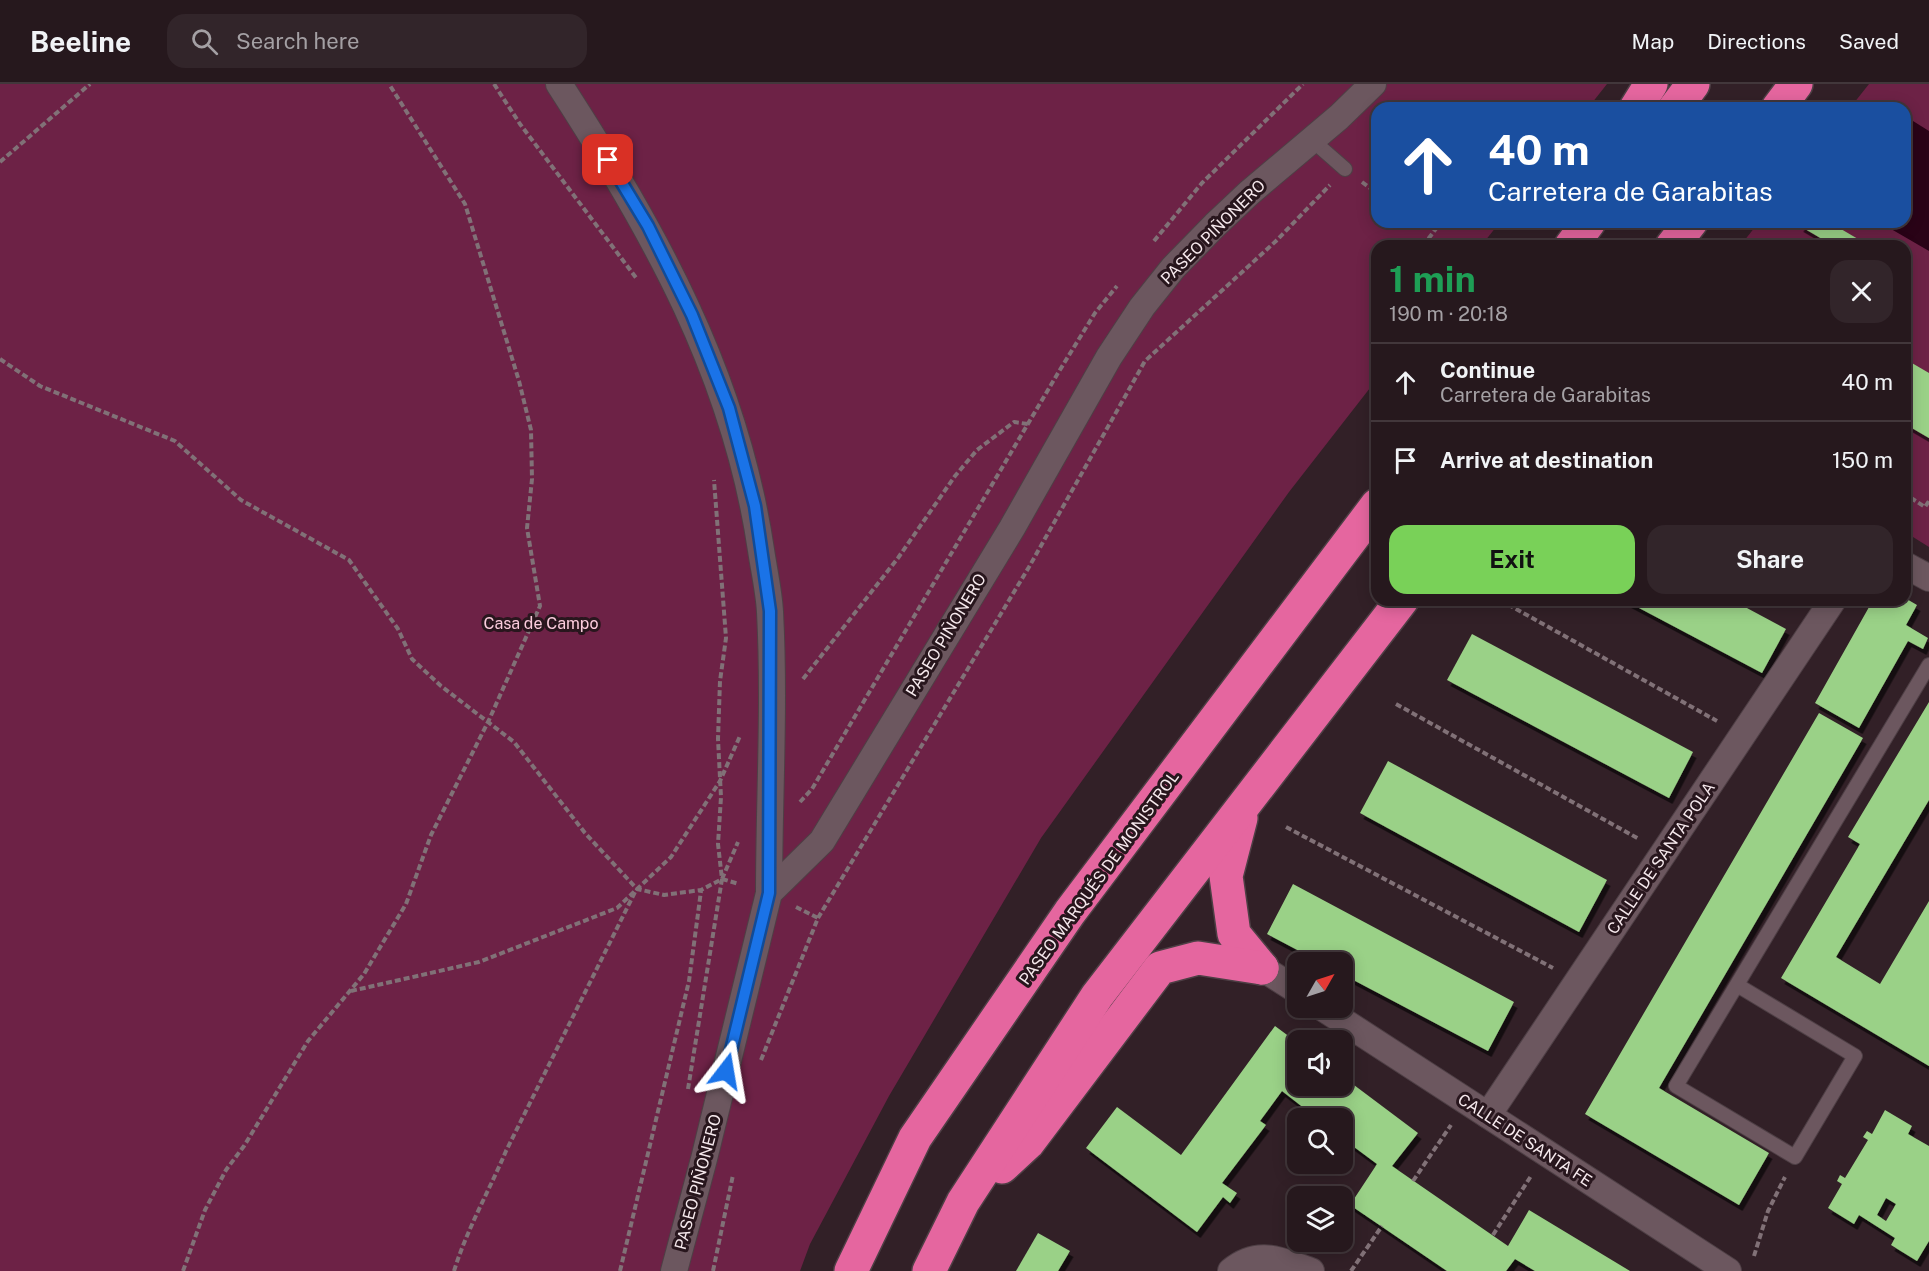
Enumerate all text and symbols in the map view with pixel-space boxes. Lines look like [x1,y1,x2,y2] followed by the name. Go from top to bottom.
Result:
[167,14,587,68] search box
[30,25,131,58] text: Beeline
[188,25,221,58] icon: search
[236,28,360,54] text: Search here
[1632,29,1674,54] text: Map
[1707,29,1806,54] text: Directions
[1839,29,1899,54] text: Saved
[1488,125,1590,174] text: 40 m
[1389,126,1467,204] icon: ahead
[582,134,633,185] pin
[591,143,624,176] icon: arrive
[1156,175,1269,288] street label: PASEO PIÑONERO
[1488,175,1773,207] text: Carretera de Garabitas
[1389,258,1476,300] text: 1 min
[1830,260,1893,323] button: close
[1389,302,1508,326] text: 190 m · 20:18
[1440,357,1535,383] text: Continue
[1389,366,1422,399] icon: ahead
[1841,369,1893,395] text: 40 m
[1440,383,1651,407] text: Carretera de Garabitas
[1389,444,1422,477] icon: arrive
[1440,447,1653,473] text: Arrive at destination
[1832,447,1893,473] text: 150 m
[1389,525,1635,594] button: Exit
[1647,525,1893,594] button: Share
[901,570,990,700] street label: PASEO PIÑONERO
[484,614,598,633] park label: Casa de Campo
[1014,767,1183,988] street label: PASEO MARQUÉS DE MONISTROL
[1603,778,1719,938] street label: CALLE DE SANTA POLA
[1287,952,1353,1018] north arrow
[1287,952,1353,1252] map controls
[1287,1030,1353,1096] button: sound
[694,1039,758,1103] position arrow
[1454,1090,1596,1190] street label: CALLE DE SANTA FE
[1287,1108,1353,1174] button: search
[670,1112,725,1252] street label: PASEO PIÑONERO
[1287,1186,1353,1252] button: layers

